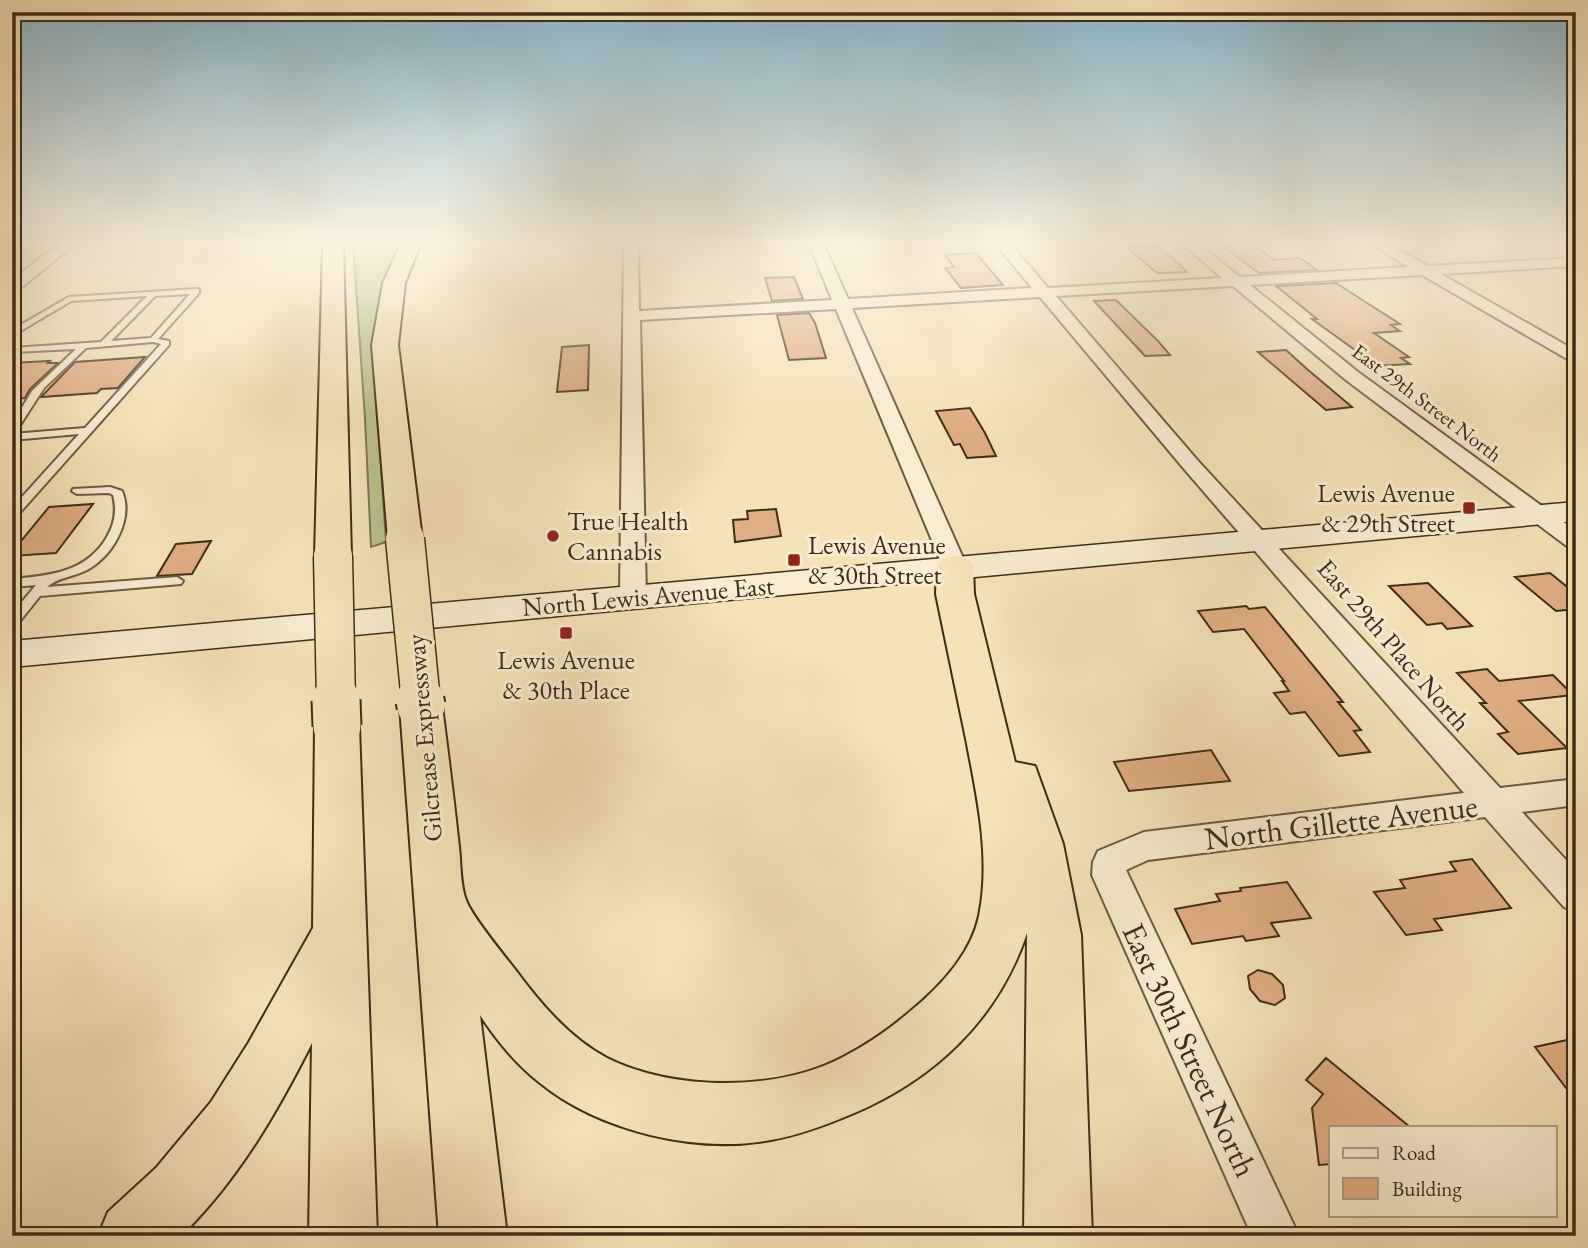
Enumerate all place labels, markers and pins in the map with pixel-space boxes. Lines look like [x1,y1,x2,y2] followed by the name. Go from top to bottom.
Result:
[1317,476,1455,540] place label: Lewis Avenue & 29th Street
[1461,500,1477,516] marker: Lewis Avenue & 29th Street
[567,504,689,568] place label: True Health Cannabis
[545,528,561,544] marker: True Health Cannabis
[808,528,946,592] place label: Lewis Avenue & 30th Street
[786,552,802,568] marker: Lewis Avenue & 30th Street
[558,625,574,641] marker: Lewis Avenue & 30th Place
[497,643,635,707] place label: Lewis Avenue & 30th Place

